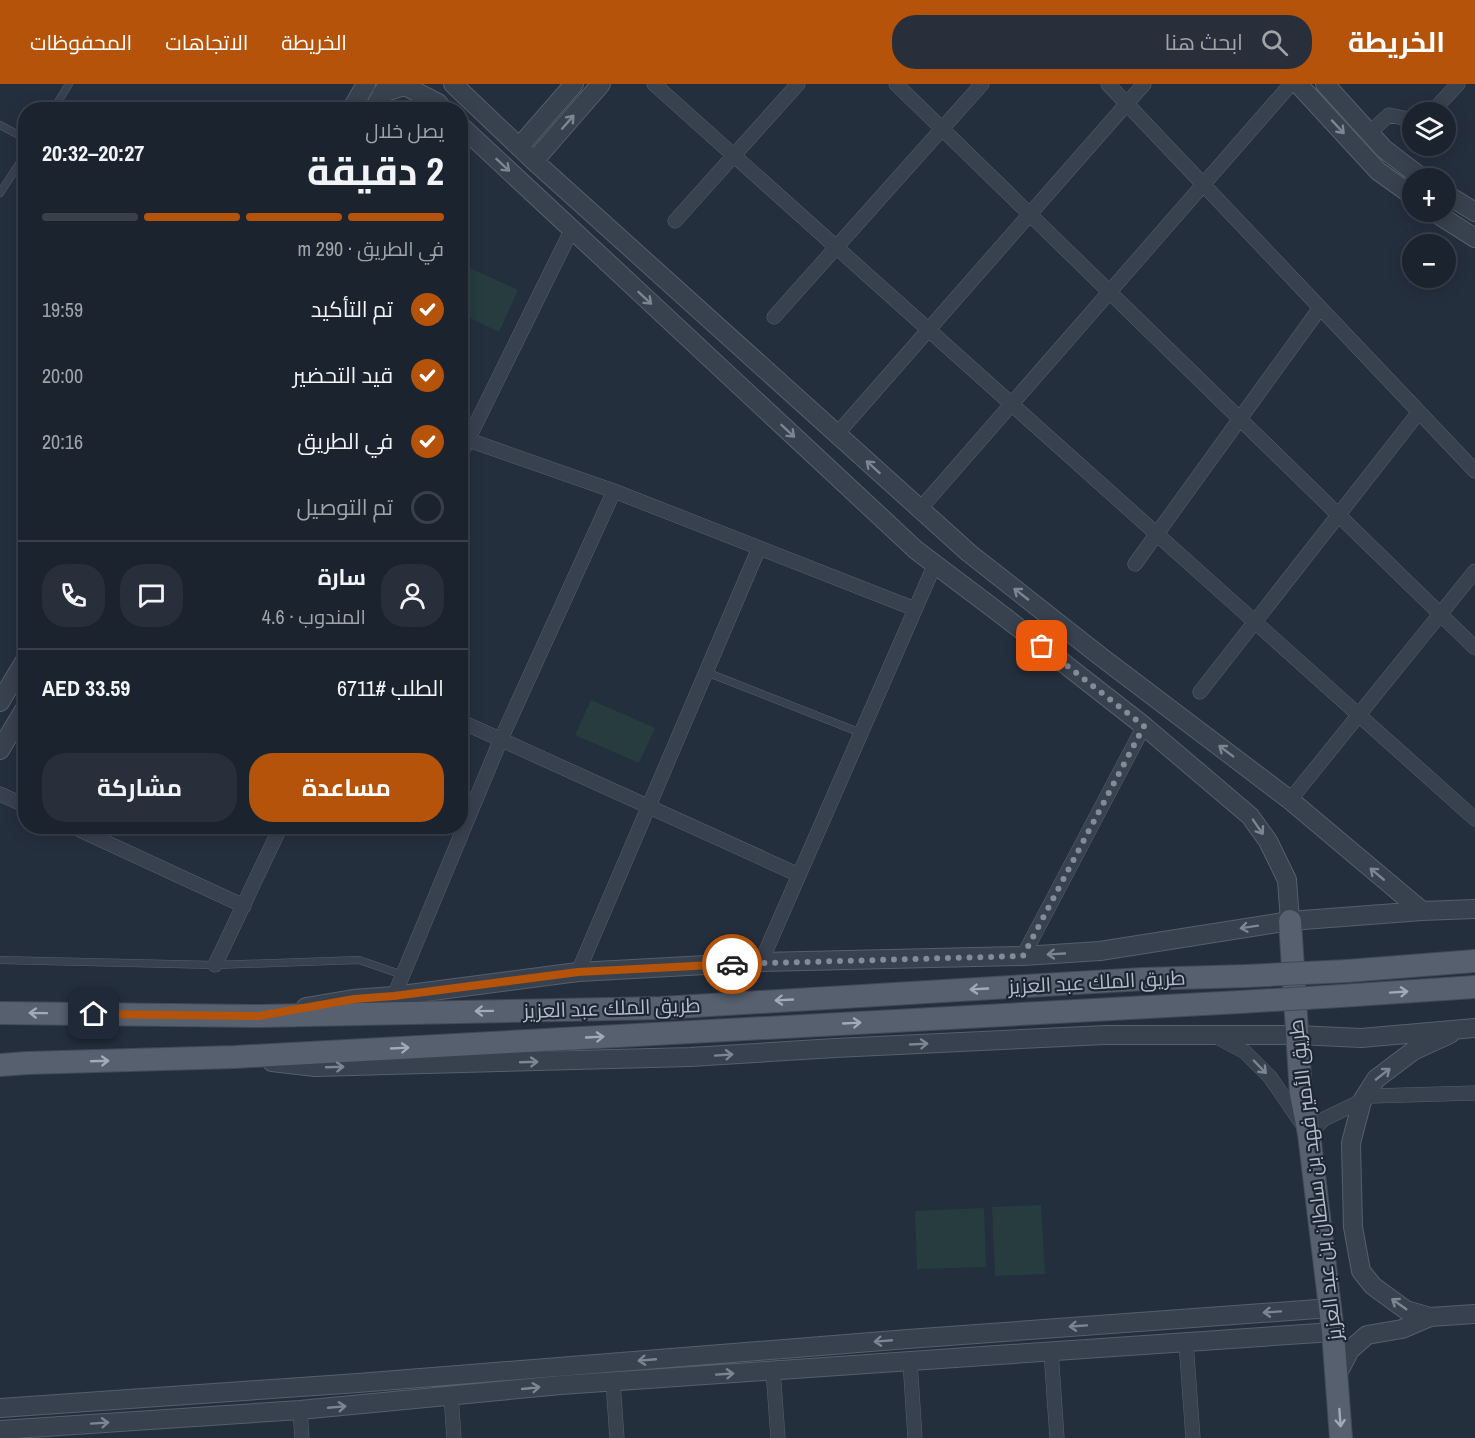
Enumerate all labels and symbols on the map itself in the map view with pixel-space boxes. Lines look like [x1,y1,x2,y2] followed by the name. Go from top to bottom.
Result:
[561,115,575,130] one-way arrow
[1331,119,1345,134] one-way arrow
[495,158,510,172] one-way arrow
[638,291,653,305] one-way arrow
[781,424,796,438] one-way arrow
[866,460,881,474] one-way arrow
[1013,588,1029,601] one-way arrow
[1016,620,1067,671] pin
[1218,745,1234,757] one-way arrow
[1252,818,1264,834] one-way arrow
[1369,867,1385,880] one-way arrow
[1240,922,1260,933] one-way arrow
[702,934,762,994] courier
[1047,948,1067,959] one-way arrow
[1007,963,1186,1000] street label: طريق الملك عبد العزيز
[969,983,989,994] one-way arrow
[1388,987,1408,998] one-way arrow
[68,988,119,1039] pin
[522,991,701,1024] street label: طريق الملك عبد العزيز
[775,995,795,1006] one-way arrow
[475,1006,495,1017] one-way arrow
[28,1008,48,1019] one-way arrow
[842,1017,862,1028] one-way arrow
[1281,1018,1348,1343] street label: طريق الأمير فهد بن سلطان بن عبد العزيز
[584,1032,604,1043] one-way arrow
[909,1039,929,1050] one-way arrow
[390,1042,410,1053] one-way arrow
[714,1050,734,1061] one-way arrow
[90,1055,110,1066] one-way arrow
[519,1056,539,1067] one-way arrow
[1252,1059,1267,1074] one-way arrow
[324,1061,344,1073] one-way arrow
[1375,1067,1391,1080] one-way arrow
[1391,1298,1407,1310] one-way arrow
[1263,1307,1283,1318] one-way arrow
[1068,1321,1088,1332] one-way arrow
[874,1336,894,1347] one-way arrow
[638,1354,658,1365] one-way arrow
[715,1368,735,1379] one-way arrow
[520,1382,540,1393] one-way arrow
[326,1401,346,1412] one-way arrow
[1334,1407,1345,1427] one-way arrow
[90,1417,110,1428] one-way arrow

